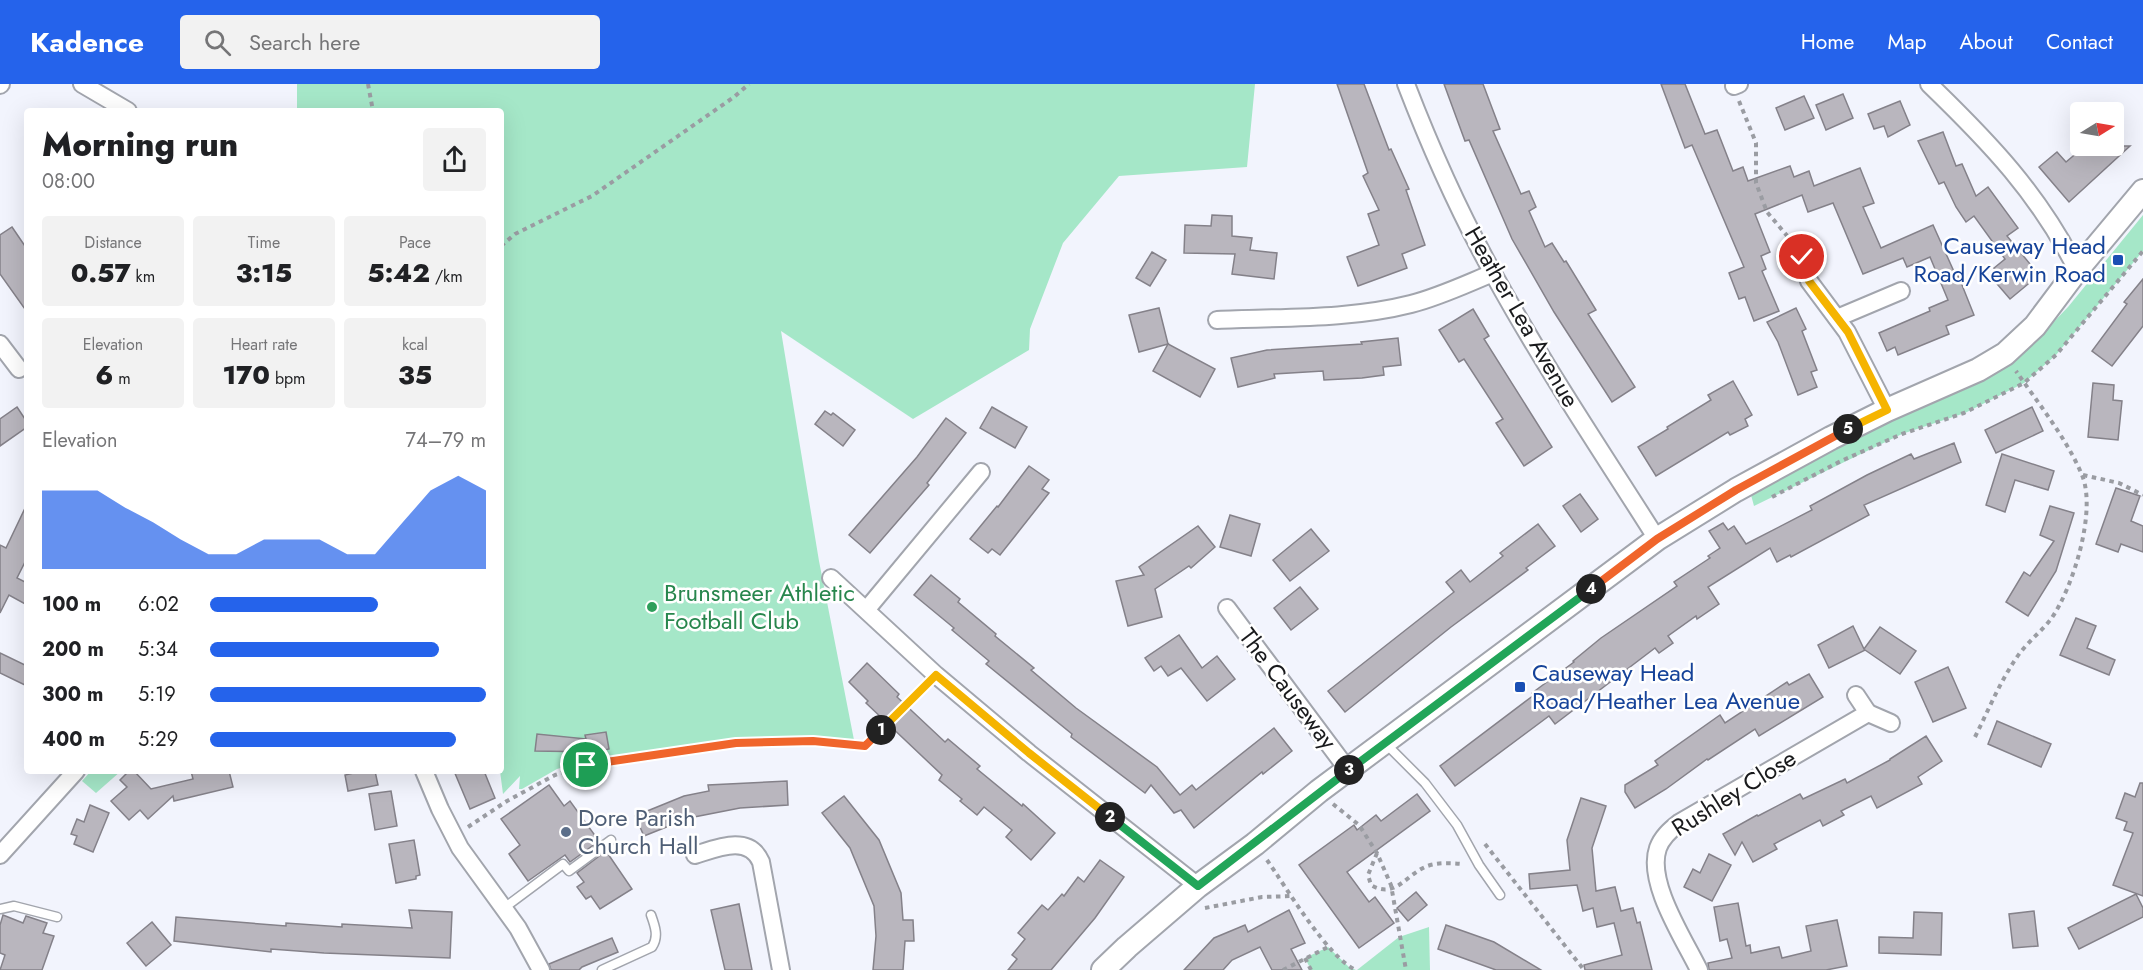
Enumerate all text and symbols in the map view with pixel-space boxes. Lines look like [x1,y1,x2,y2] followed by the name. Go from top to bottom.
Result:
[180,15,600,69] search box
[30,22,144,63] text: Kadence
[201,26,234,59] icon: search
[249,26,360,58] text: Search here
[1801,27,1854,57] text: Home
[1887,27,1927,57] text: Map
[1960,27,2013,57] text: About
[2046,27,2113,57] text: Contact
[2070,102,2124,156] north arrow
[2070,102,2124,156] map controls
[42,121,238,168] text: Morning run
[423,128,486,191] button: share
[42,167,95,196] text: 08:00
[1456,220,1589,414] street label: Heather Lea Avenue
[1914,228,2106,291] place label: Causeway Head Road/Kerwin Road
[84,231,142,254] text: Distance
[248,231,280,254] text: Time
[399,231,431,254] text: Pace
[1776,231,1827,282] pin
[1785,240,1818,273] icon: check
[2111,253,2125,267] marker: Causeway Head Road/Kerwin Road
[71,254,131,292] text: 0.57
[236,254,292,292] text: 3:15
[367,254,430,292] text: 5:42
[131,265,155,288] text: km
[430,265,463,288] text: /km
[83,333,143,356] text: Elevation
[231,333,297,356] text: Heart rate
[402,333,428,356] text: kcal
[95,356,113,394] text: 6
[222,356,270,394] text: 170
[398,356,432,394] text: 35
[113,367,131,390] text: m
[270,367,306,390] text: bpm
[1833,414,1863,444] pin: 5
[1843,417,1853,440] text: 5
[42,426,117,455] text: Elevation
[405,426,486,455] text: 74–79 m
[1576,574,1606,604] pin: 4
[664,575,855,638] place label: Brunsmeer Athletic Football Club
[1585,577,1597,600] text: 4
[42,590,101,619] text: 100 m
[138,590,179,619] text: 6:02
[645,600,659,614] marker: Brunsmeer Athletic Football Club
[1231,621,1346,757] street label: The Causeway
[42,635,104,664] text: 200 m
[138,635,178,664] text: 5:34
[1532,655,1800,718] place label: Causeway Head Road/Heather Lea Avenue
[42,680,103,709] text: 300 m
[138,680,176,709] text: 5:19
[1513,680,1527,694] marker: Causeway Head Road/Heather Lea Avenue
[866,715,896,745] pin: 1
[877,718,885,741] text: 1
[42,725,105,754] text: 400 m
[138,725,178,754] text: 5:29
[560,739,611,790] pin
[1665,740,1803,845] street label: Rushley Close
[569,748,602,781] icon: arrive
[1334,755,1364,785] pin: 3
[1344,758,1354,781] text: 3
[578,800,699,863] place label: Dore Parish Church Hall
[1095,802,1125,832] pin: 2
[1105,805,1115,828] text: 2
[559,825,573,839] marker: Dore Parish Church Hall

